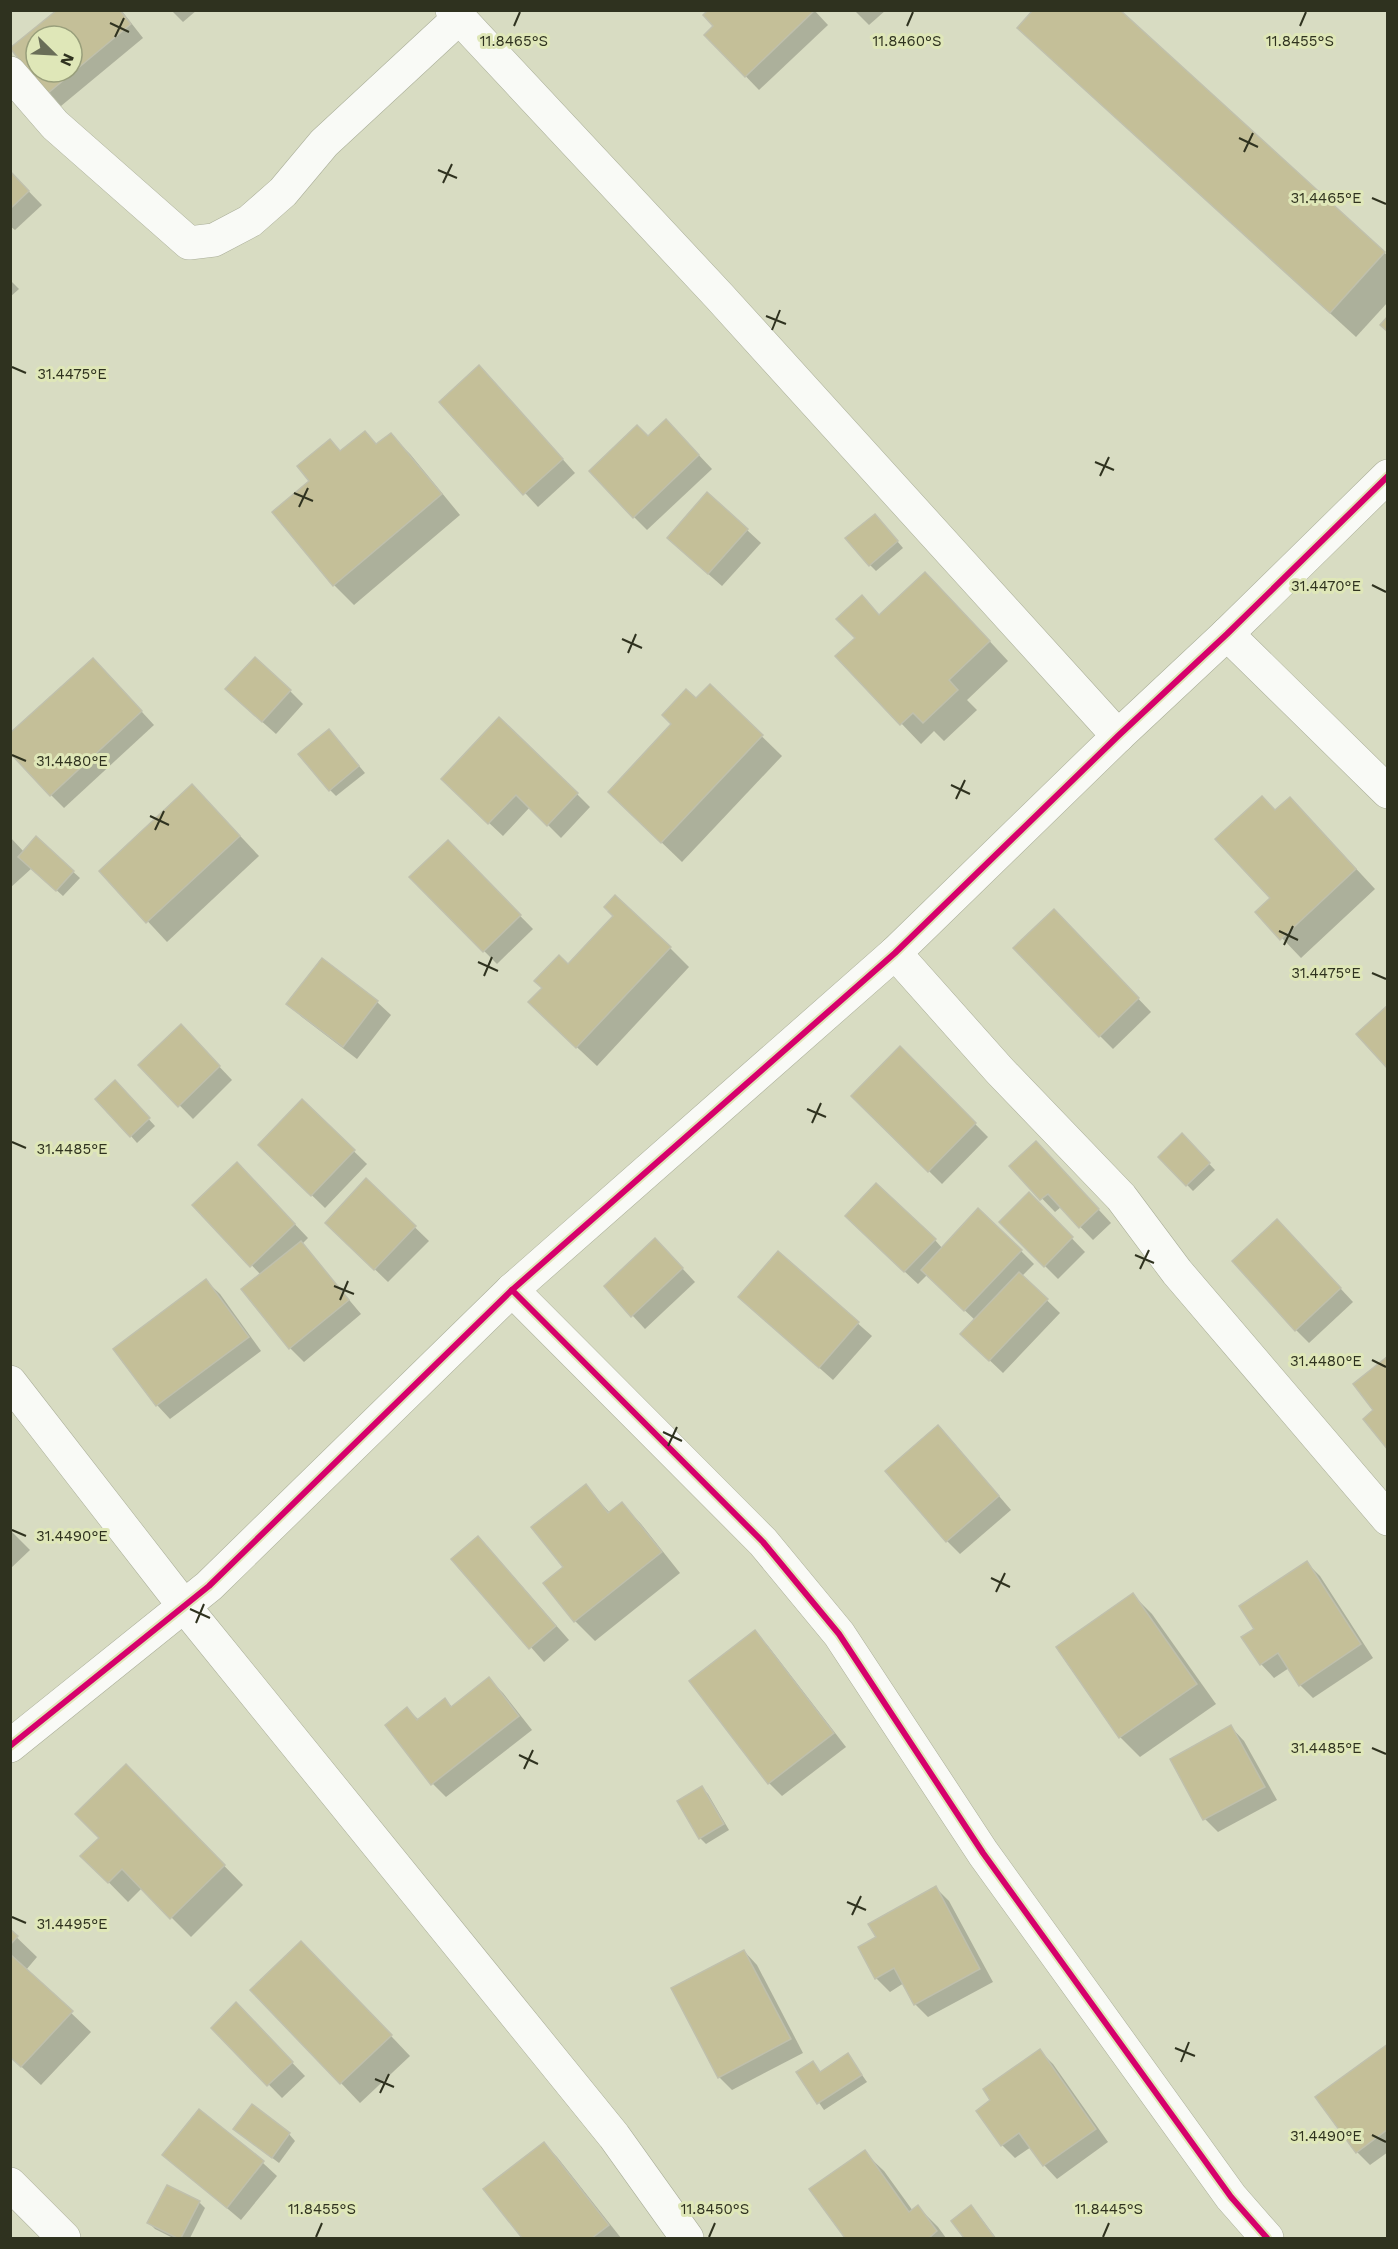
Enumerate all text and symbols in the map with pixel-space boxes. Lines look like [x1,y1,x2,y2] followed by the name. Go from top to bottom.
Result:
[24,24,84,84] north arrow
[480,32,548,50] text: 11.8465°S
[872,32,942,50] text: 11.8460°S
[1266,32,1334,50] text: 11.8455°S
[56,51,78,69] text: N
[1290,189,1362,207] text: 31.4465°E
[37,365,107,383] text: 31.4475°E
[1291,577,1361,595] text: 31.4470°E
[36,752,108,770] text: 31.4480°E
[1291,964,1361,982] text: 31.4475°E
[36,1140,108,1158] text: 31.4485°E
[1290,1352,1362,1370] text: 31.4480°E
[36,1527,108,1545] text: 31.4490°E
[1290,1739,1362,1757] text: 31.4485°E
[36,1915,108,1933] text: 31.4495°E
[1290,2127,1362,2145] text: 31.4490°E
[288,2200,356,2218] text: 11.8455°S
[681,2200,749,2218] text: 11.8450°S
[1075,2200,1143,2218] text: 11.8445°S

